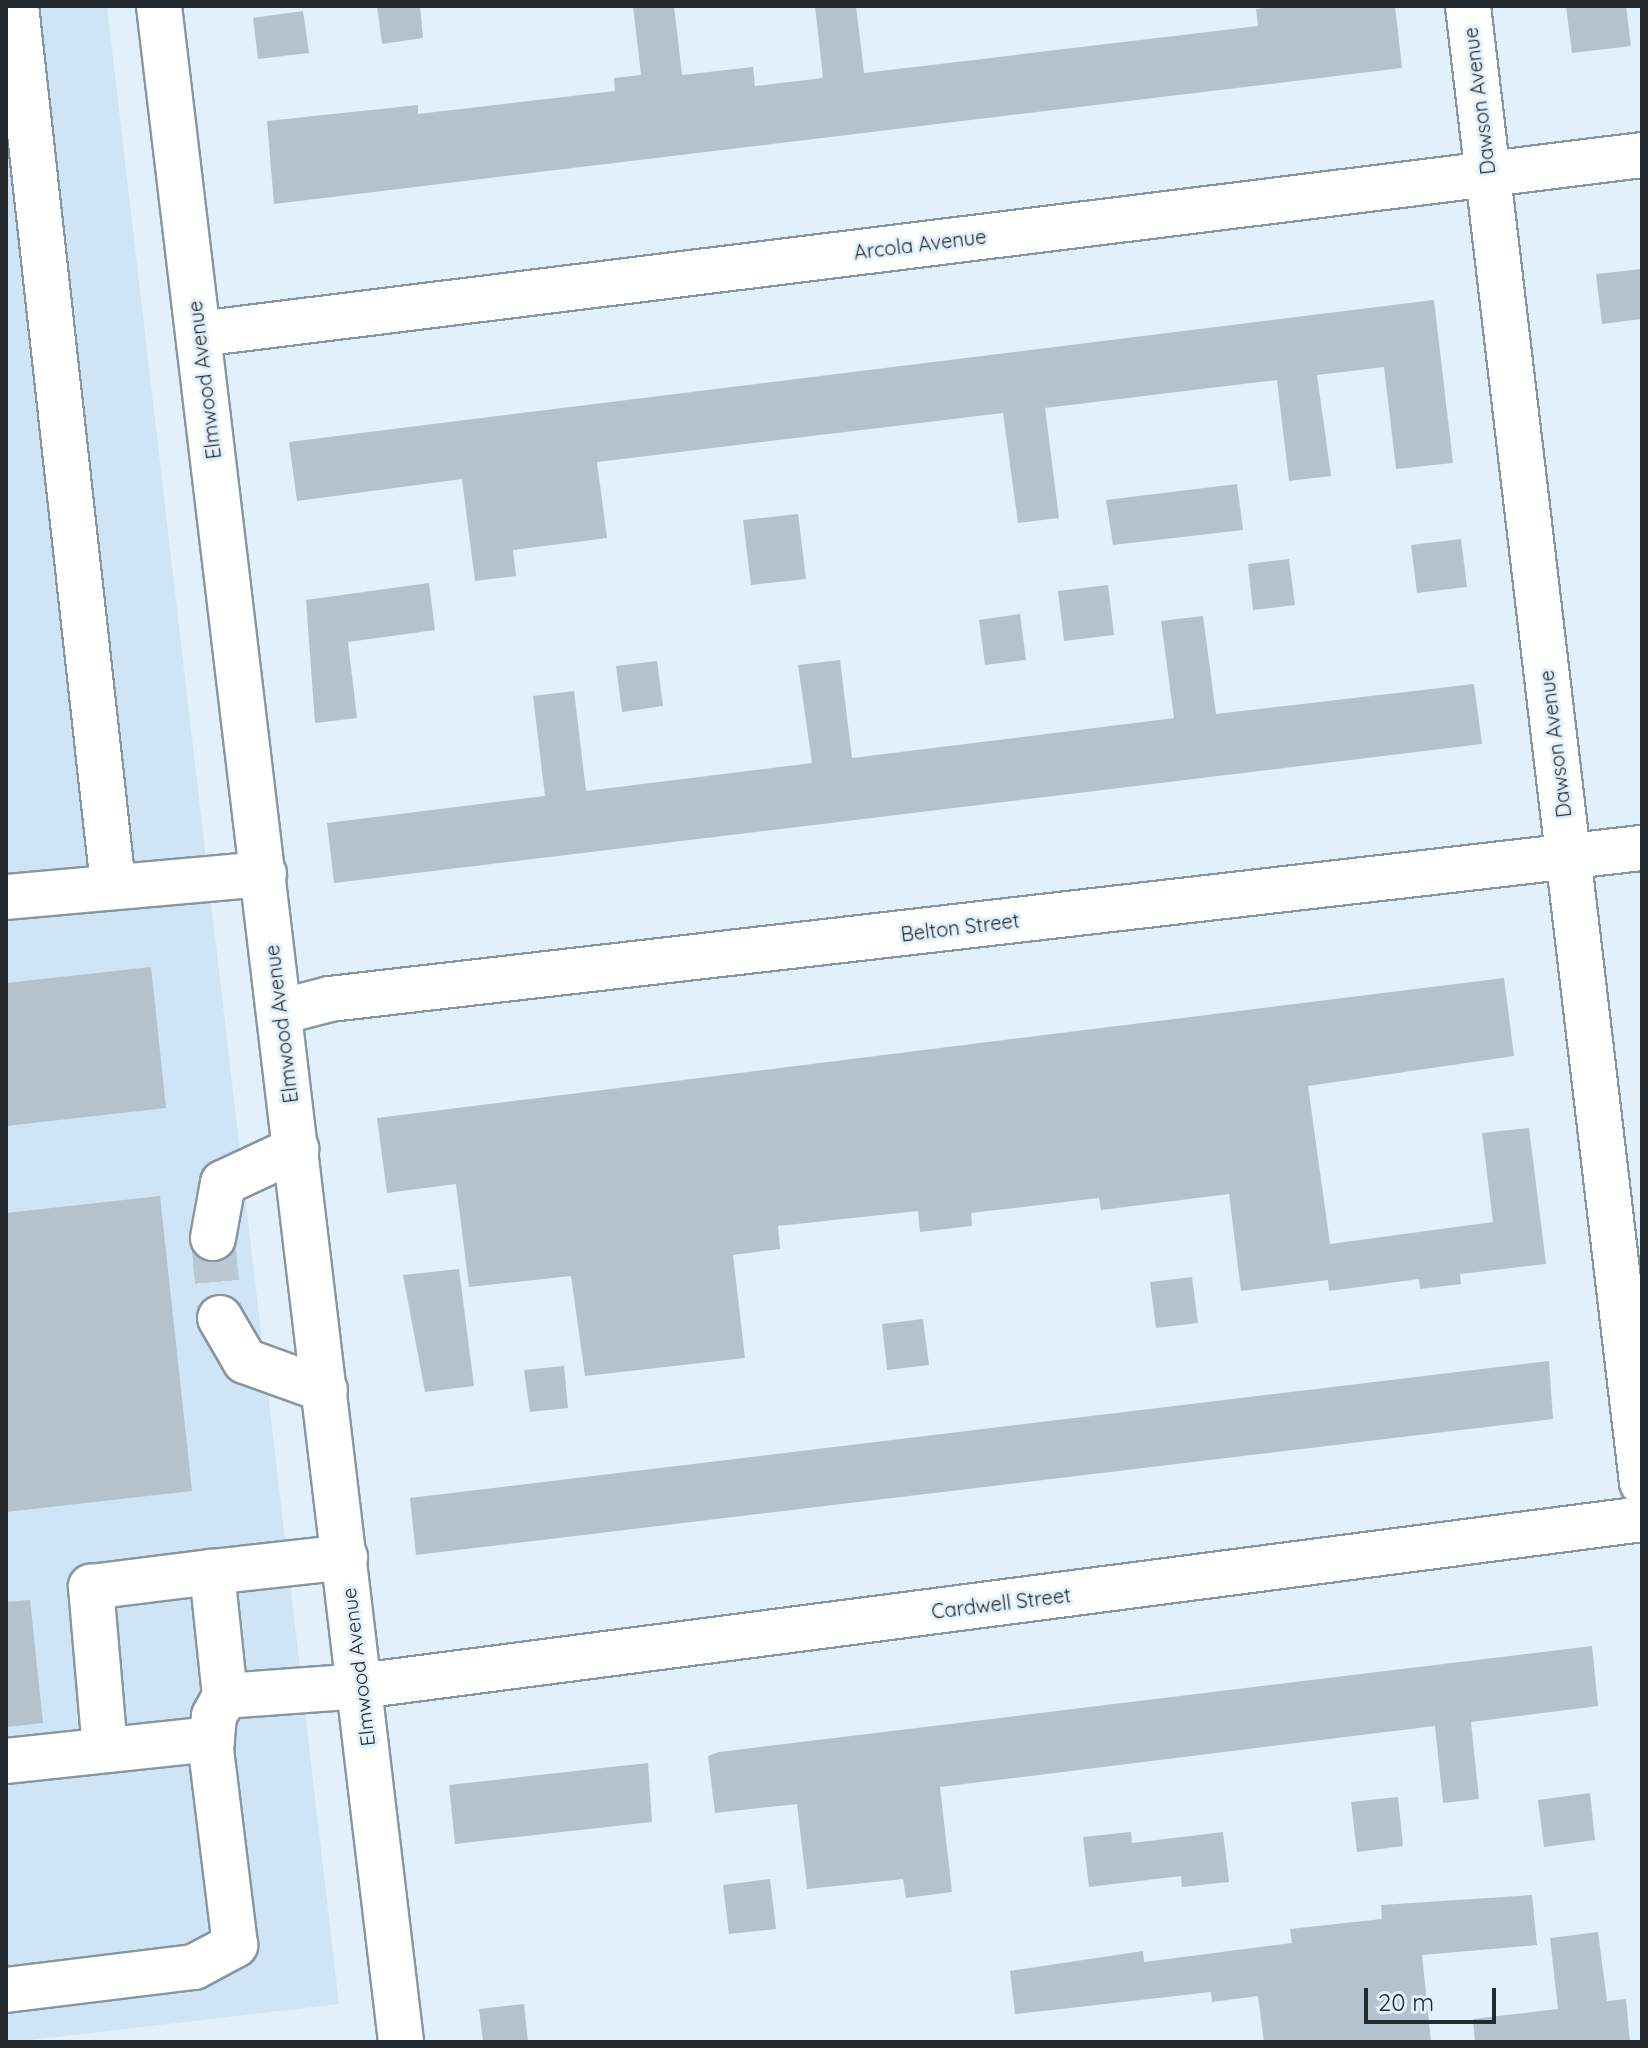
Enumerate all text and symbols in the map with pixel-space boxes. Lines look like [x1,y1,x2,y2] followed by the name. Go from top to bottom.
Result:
[1458,26,1500,176] street label: Dawson Avenue
[852,224,988,264] street label: Arcola Avenue
[182,299,226,461] street label: Elmwood Avenue
[1534,669,1576,819] street label: Dawson Avenue
[899,908,1021,946] street label: Belton Street
[259,943,303,1105] street label: Elmwood Avenue
[930,1583,1072,1623] street label: Cardwell Street
[336,1586,380,1748] street label: Elmwood Avenue
[1368,1972,1500,2022] scale bar
[1378,1987,1434,2017] text: 20 m

